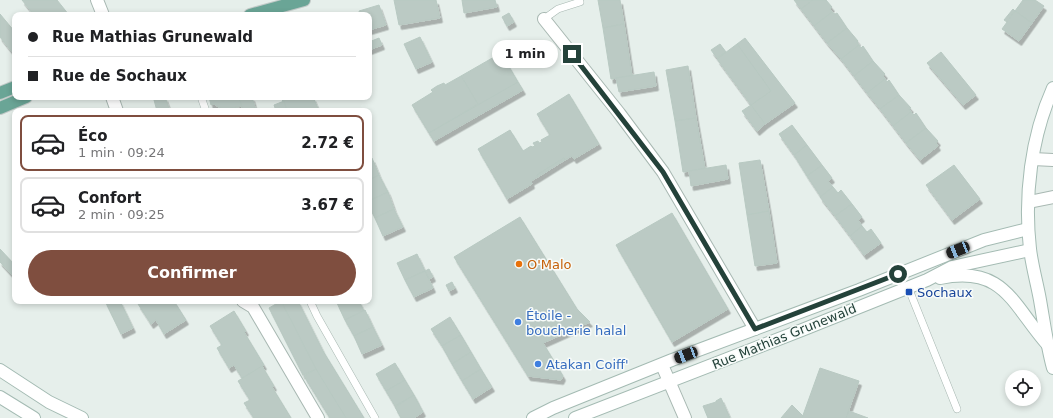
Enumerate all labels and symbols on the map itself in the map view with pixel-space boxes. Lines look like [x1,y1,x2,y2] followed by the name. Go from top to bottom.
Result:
[492,40,558,68] callout: 1 min
[563,45,581,63] route end
[945,240,971,260] car
[527,257,572,272] place label: O'Malo
[514,259,524,269] marker: O'Malo
[889,265,907,283] route start
[917,285,973,300] place label: Sochaux
[904,287,914,297] marker: Sochaux
[710,301,858,372] street label: Rue Mathias Grunewald
[526,308,626,338] place label: Étoile - boucherie halal
[513,317,523,327] marker: Étoile - boucherie halal
[673,345,699,365] car
[546,357,629,372] place label: Atakan Coiff'
[533,359,543,369] marker: Atakan Coiff'

